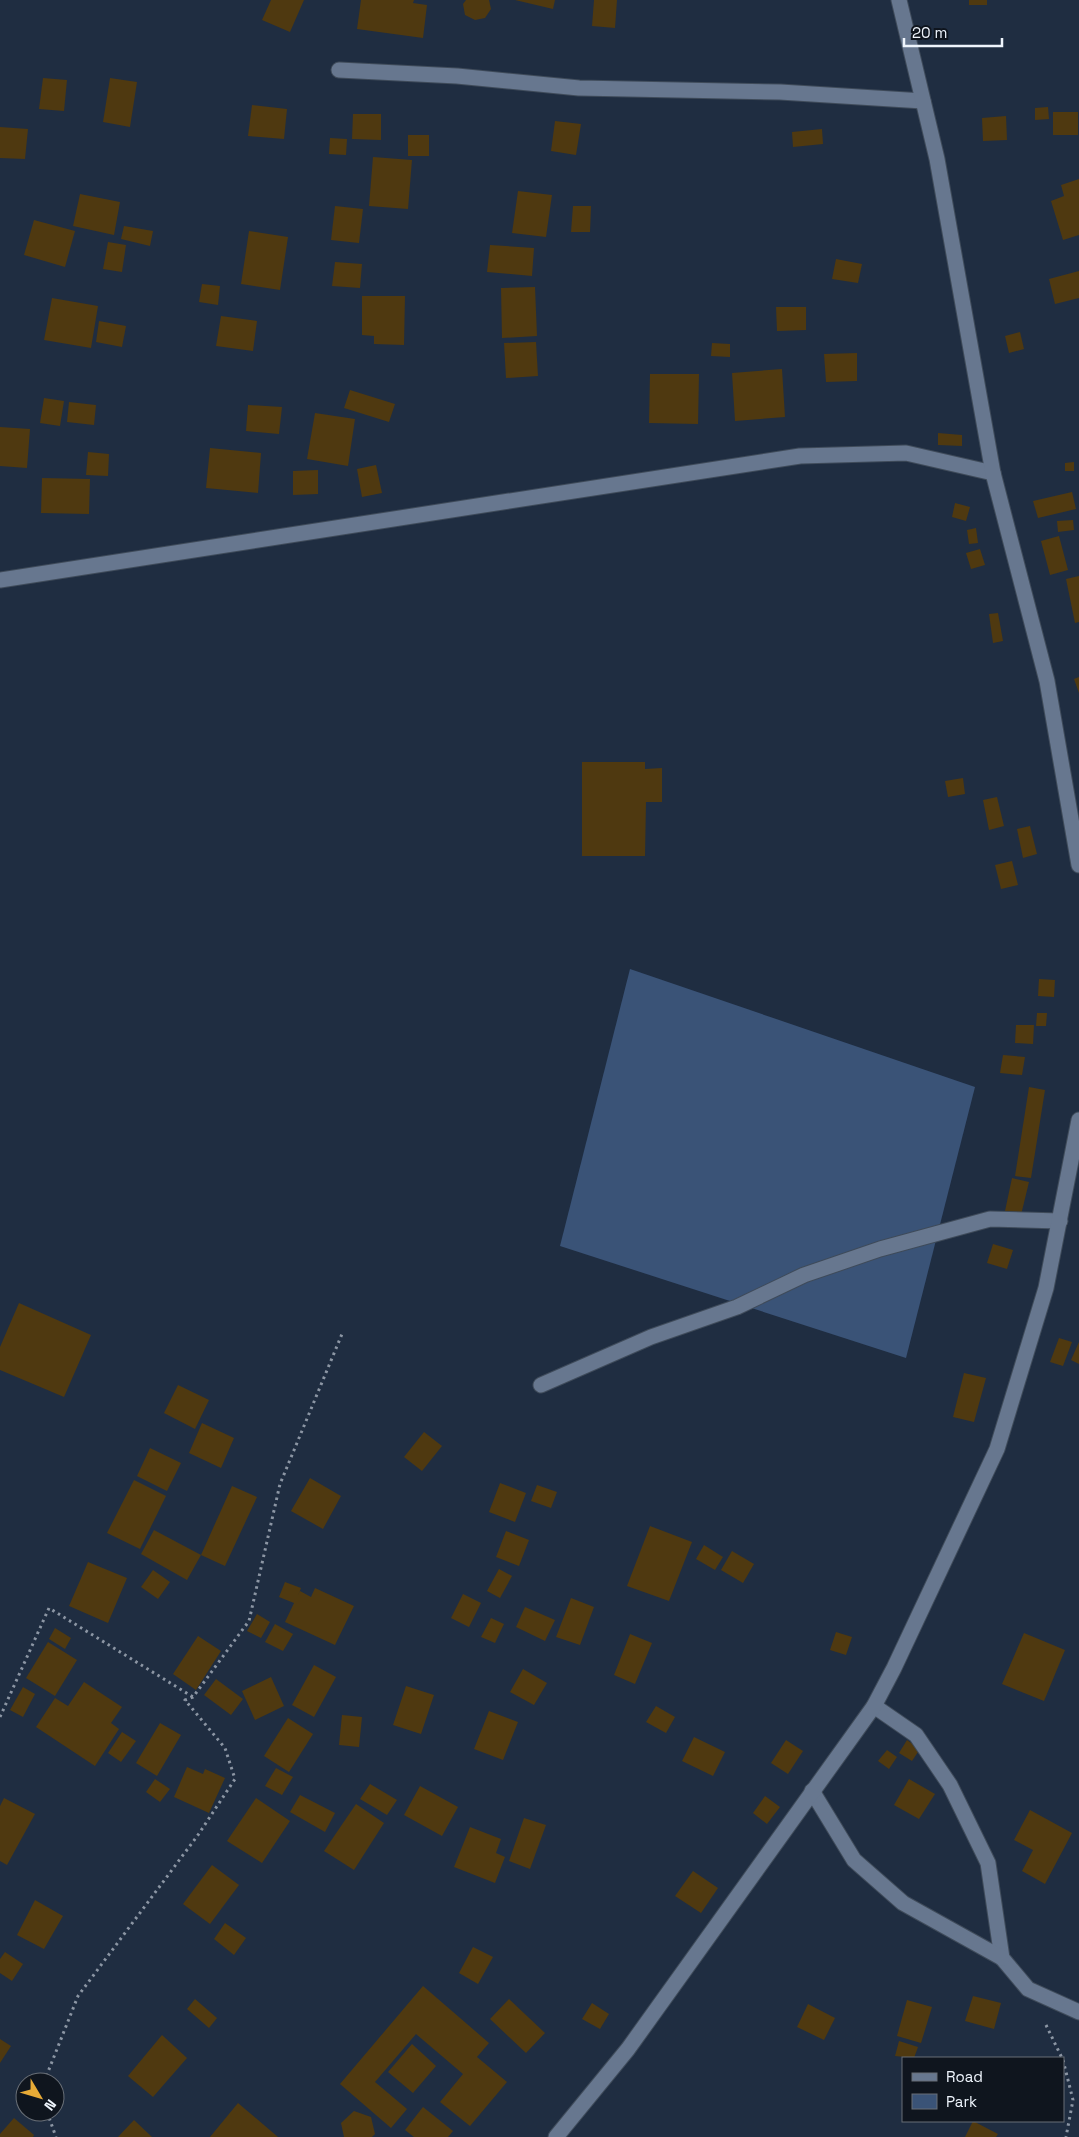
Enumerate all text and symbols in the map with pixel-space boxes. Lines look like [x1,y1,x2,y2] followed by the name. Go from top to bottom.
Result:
[904,15,1002,47] scale bar
[912,23,947,42] text: 20 m
[902,2057,1064,2122] legend
[946,2067,983,2086] text: Road
[15,2072,65,2122] north arrow
[946,2092,977,2111] text: Park
[40,2096,60,2114] text: N

